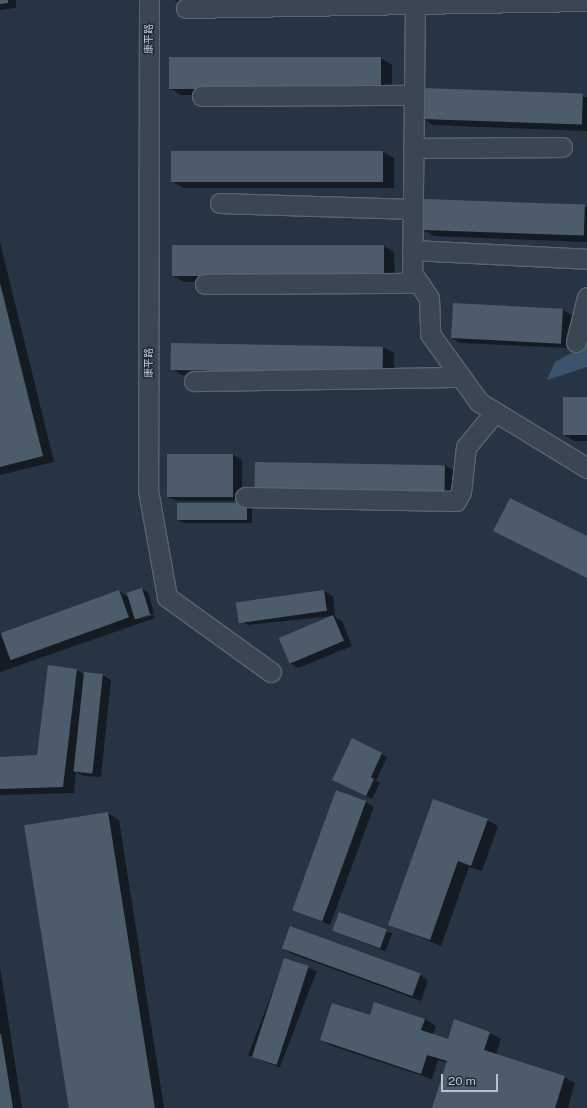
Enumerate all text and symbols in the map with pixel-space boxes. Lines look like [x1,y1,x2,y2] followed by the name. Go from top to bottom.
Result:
[143,24,155,54] street label: 康平路
[143,348,155,378] street label: 康平路
[443,1066,500,1092] scale bar
[448,1074,476,1088] text: 20 m

